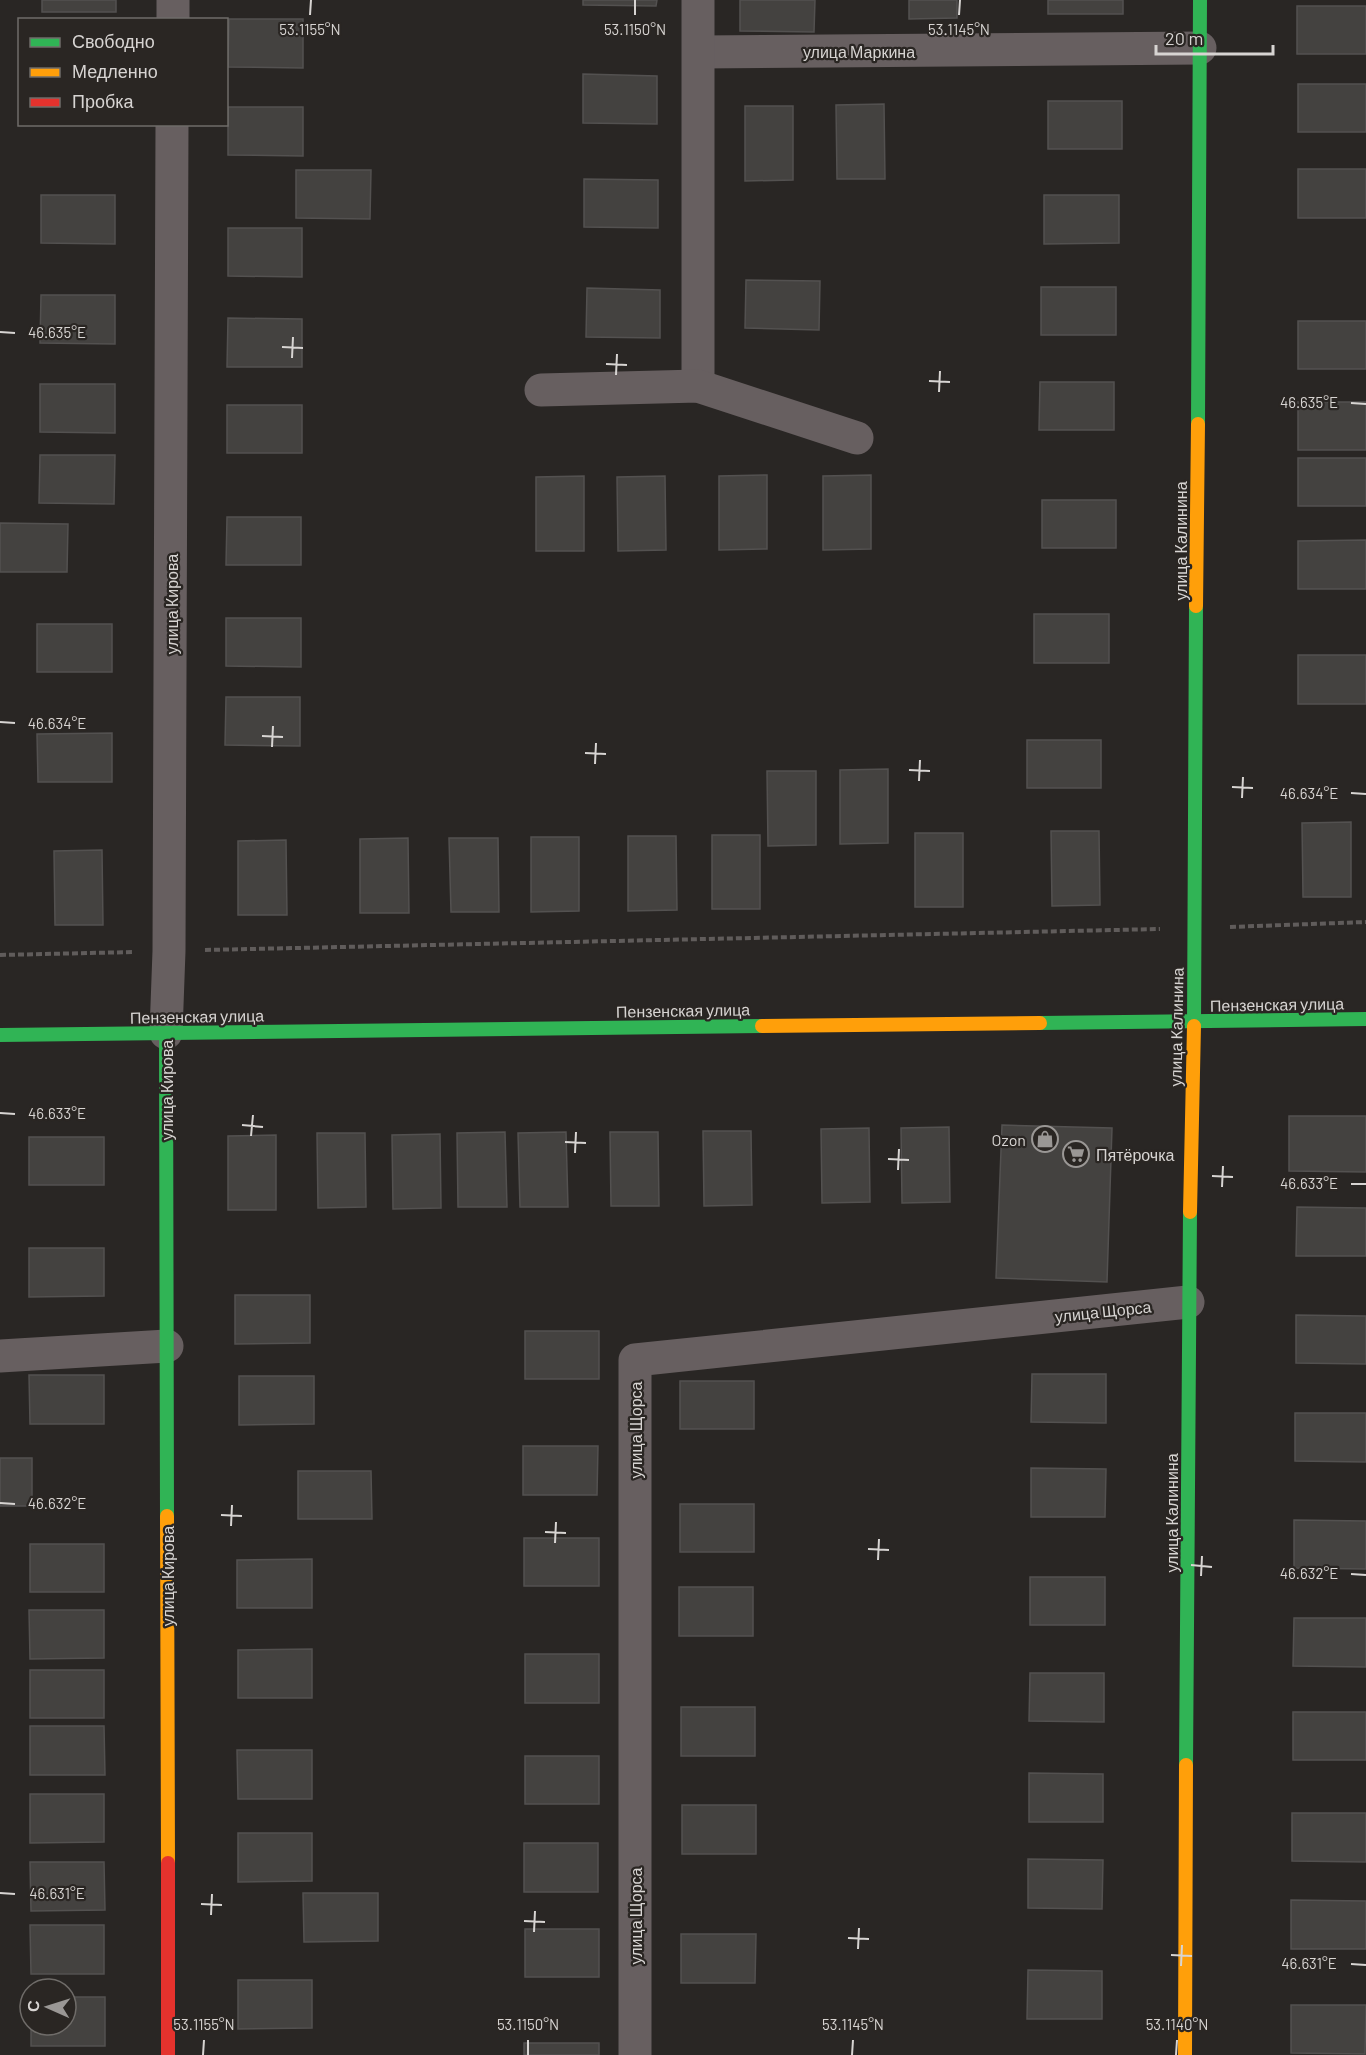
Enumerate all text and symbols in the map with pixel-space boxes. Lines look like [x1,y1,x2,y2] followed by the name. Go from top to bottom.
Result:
[18,18,228,126] legend
[1156,18,1273,56] scale bar
[279,20,341,38] text: 53.1155°N
[604,20,666,38] text: 53.1150°N
[928,20,990,38] text: 53.1145°N
[1165,27,1203,49] text: 20 m
[72,30,155,52] text: Свободно
[803,42,915,61] street label: улица Маркина
[72,60,158,82] text: Медленно
[72,90,135,112] text: Пробка
[28,323,86,341] text: 46.635°E
[1280,393,1338,411] text: 46.635°E
[1171,481,1190,601] street label: улица Калинина
[162,554,181,654] street label: улица Кирова
[28,714,86,732] text: 46.634°E
[1280,784,1338,802] text: 46.634°E
[1165,967,1187,1087] street label: улица Калинина
[1210,993,1344,1015] street label: Пензенская улица
[616,999,750,1021] street label: Пензенская улица
[130,1005,264,1027] street label: Пензенская улица
[157,1040,176,1140] street label: улица Кирова
[28,1104,86,1122] text: 46.633°E
[1030,1124,1060,1154] shop icon: Ozon
[992,1130,1026,1149] place label: Ozon
[1061,1139,1091,1169] supermarket icon: Пятёрочка
[1096,1145,1175,1164] place label: Пятёрочка
[1280,1174,1338,1192] text: 46.633°E
[1054,1296,1152,1326] street label: улица Щорса
[626,1381,645,1478] street label: улица Щорса
[1162,1453,1181,1573] street label: улица Калинина
[28,1494,86,1512] text: 46.632°E
[158,1526,177,1626] street label: улица Кирова
[1280,1564,1338,1582] text: 46.632°E
[626,1867,645,1964] street label: улица Щорса
[29,1884,85,1902] text: 46.631°E
[1281,1954,1337,1972] text: 46.631°E
[18,1977,78,2037] north arrow
[23,1999,42,2012] text: С
[173,2015,235,2033] text: 53.1155°N
[497,2015,559,2033] text: 53.1150°N
[822,2015,884,2033] text: 53.1145°N
[1146,2015,1208,2033] text: 53.1140°N

